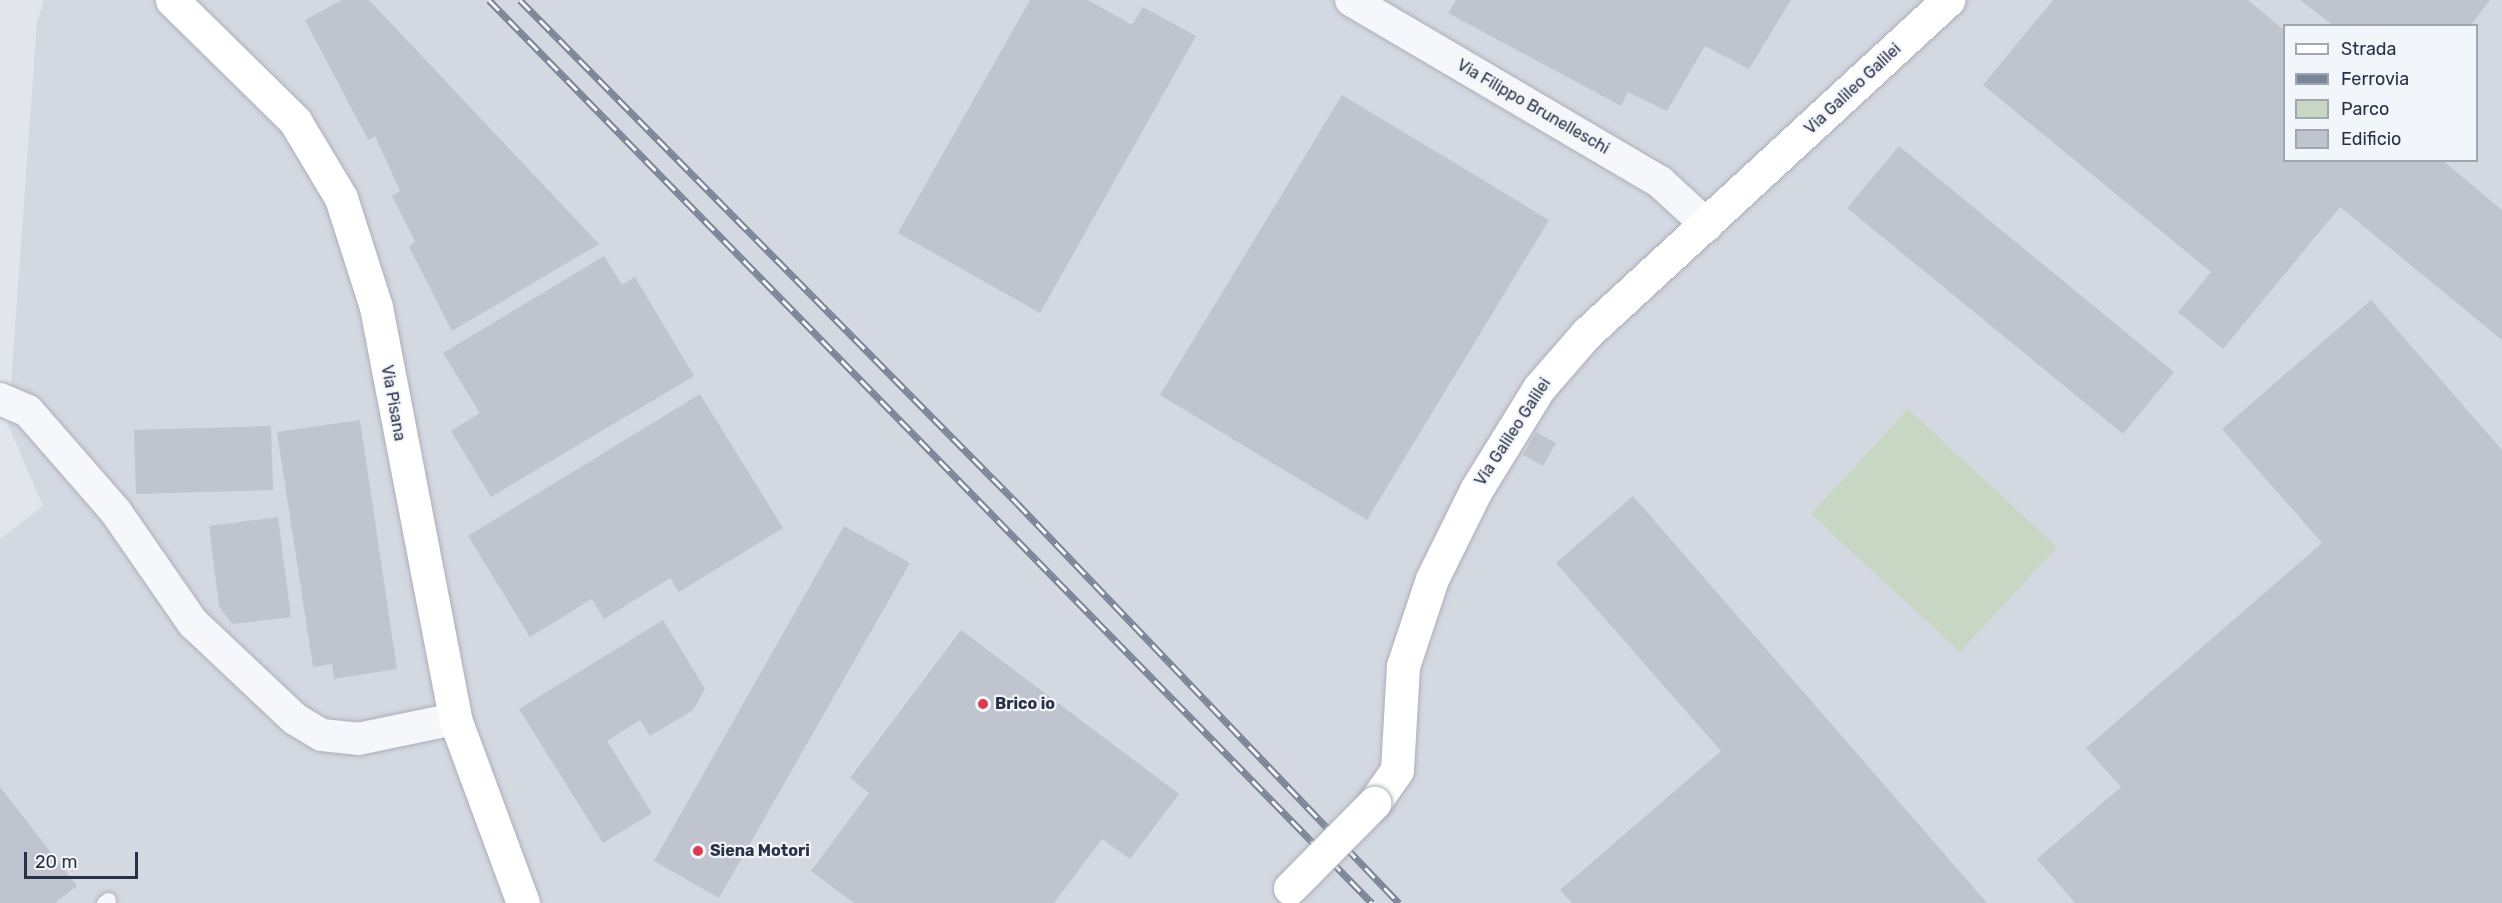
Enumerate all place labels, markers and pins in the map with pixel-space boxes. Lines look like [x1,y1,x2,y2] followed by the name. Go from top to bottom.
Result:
[995,694,1055,714] place label: Brico io
[976,697,990,711] marker: Brico io
[710,841,810,861] place label: Siena Motori
[691,844,705,858] marker: Siena Motori

